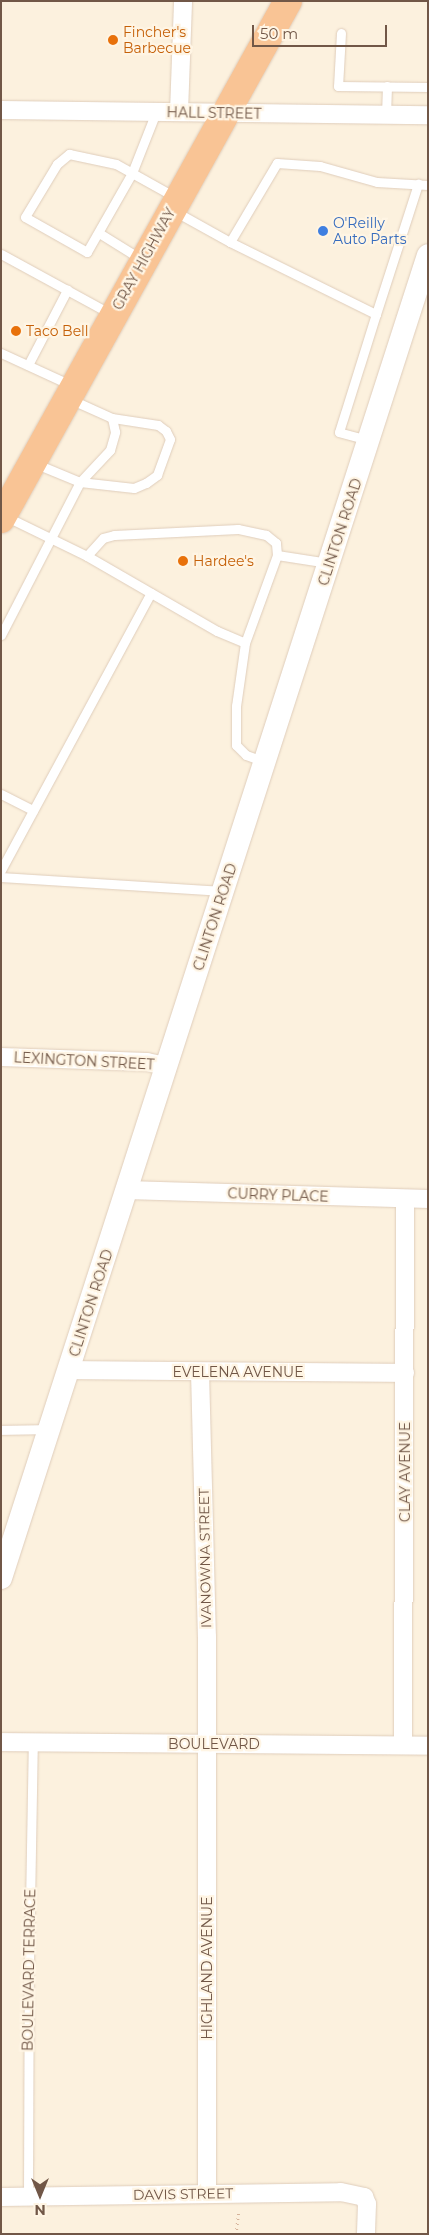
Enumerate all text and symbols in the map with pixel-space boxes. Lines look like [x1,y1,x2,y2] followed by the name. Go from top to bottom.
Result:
[254,15,389,47] scale bar
[123,24,191,56] place label: Fincher's Barbecue
[260,24,298,43] text: 50 m
[107,34,119,46] marker: Fincher's Barbecue
[166,104,262,122] street label: HALL STREET
[109,205,179,313] street label: GRAY HIGHWAY
[333,215,407,248] place label: O'Reilly Auto Parts
[317,225,329,237] marker: O'Reilly Auto Parts
[26,323,89,339] place label: Taco Bell
[10,325,22,337] marker: Taco Bell
[315,476,365,588] street label: CLINTON ROAD
[193,553,254,569] place label: Hardee's
[177,555,189,567] marker: Hardee's
[190,861,240,973] street label: CLINTON ROAD
[13,1049,155,1073] street label: LEXINGTON STREET
[227,1185,329,1205] street label: CURRY PLACE
[66,1247,116,1359] street label: CLINTON ROAD
[172,1364,304,1380] street label: EVELENA AVENUE
[397,1422,413,1522] street label: CLAY AVENUE
[195,1488,215,1628] street label: IVANOWNA STREET
[168,1736,260,1752] street label: BOULEVARD
[19,1889,39,2051] street label: BOULEVARD TERRACE
[199,1896,215,2040] street label: HIGHLAND AVENUE
[15,2170,65,2220] north arrow
[133,2185,233,2203] street label: DAVIS STREET
[34,2201,46,2219] text: N

